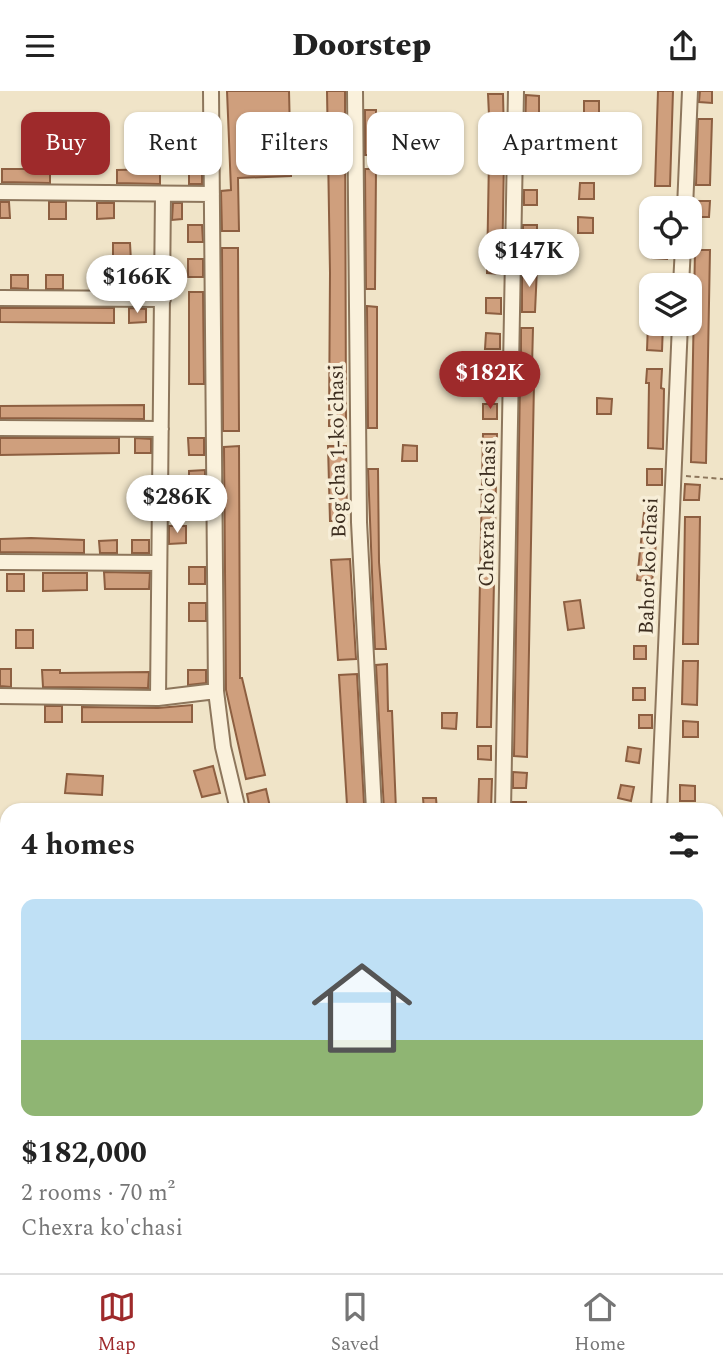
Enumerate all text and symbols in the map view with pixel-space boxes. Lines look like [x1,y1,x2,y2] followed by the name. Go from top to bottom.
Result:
[292,21,431,70] text: Doorstep
[21,27,59,65] icon: menu
[664,27,702,65] icon: share
[21,112,110,175] chip: Buy
[124,112,222,175] chip: Rent
[236,112,353,175] chip: Filters
[367,112,464,175] chip: New
[478,112,642,175] chip: Apartment
[639,196,702,336] map controls
[639,196,702,259] button: locate
[480,229,578,289] pin: $147K
[494,234,564,269] text: $147K
[88,255,186,315] pin: $166K
[102,260,172,295] text: $166K
[639,273,702,336] button: layers
[441,351,539,411] pin: $182K
[455,356,525,391] text: $182K
[320,364,356,538] street label: Bog'cha 1-ko'chasi
[471,439,505,587] street label: Chexra ko'chasi
[128,475,226,535] pin: $286K
[142,480,212,515] text: $286K
[631,497,667,635] street label: Bahor ko'chasi
[21,822,135,868] text: 4 homes
[665,826,703,864] icon: filters
[299,945,425,1071] icon: home
[21,1130,147,1176] text: $182,000
[21,1176,175,1211] text: 2 rooms · 70 m²
[21,1211,183,1246] text: Chexra ko'chasi
[97,1288,136,1359] tab: Map
[331,1288,379,1359] tab: Saved
[574,1288,626,1359] tab: Home

